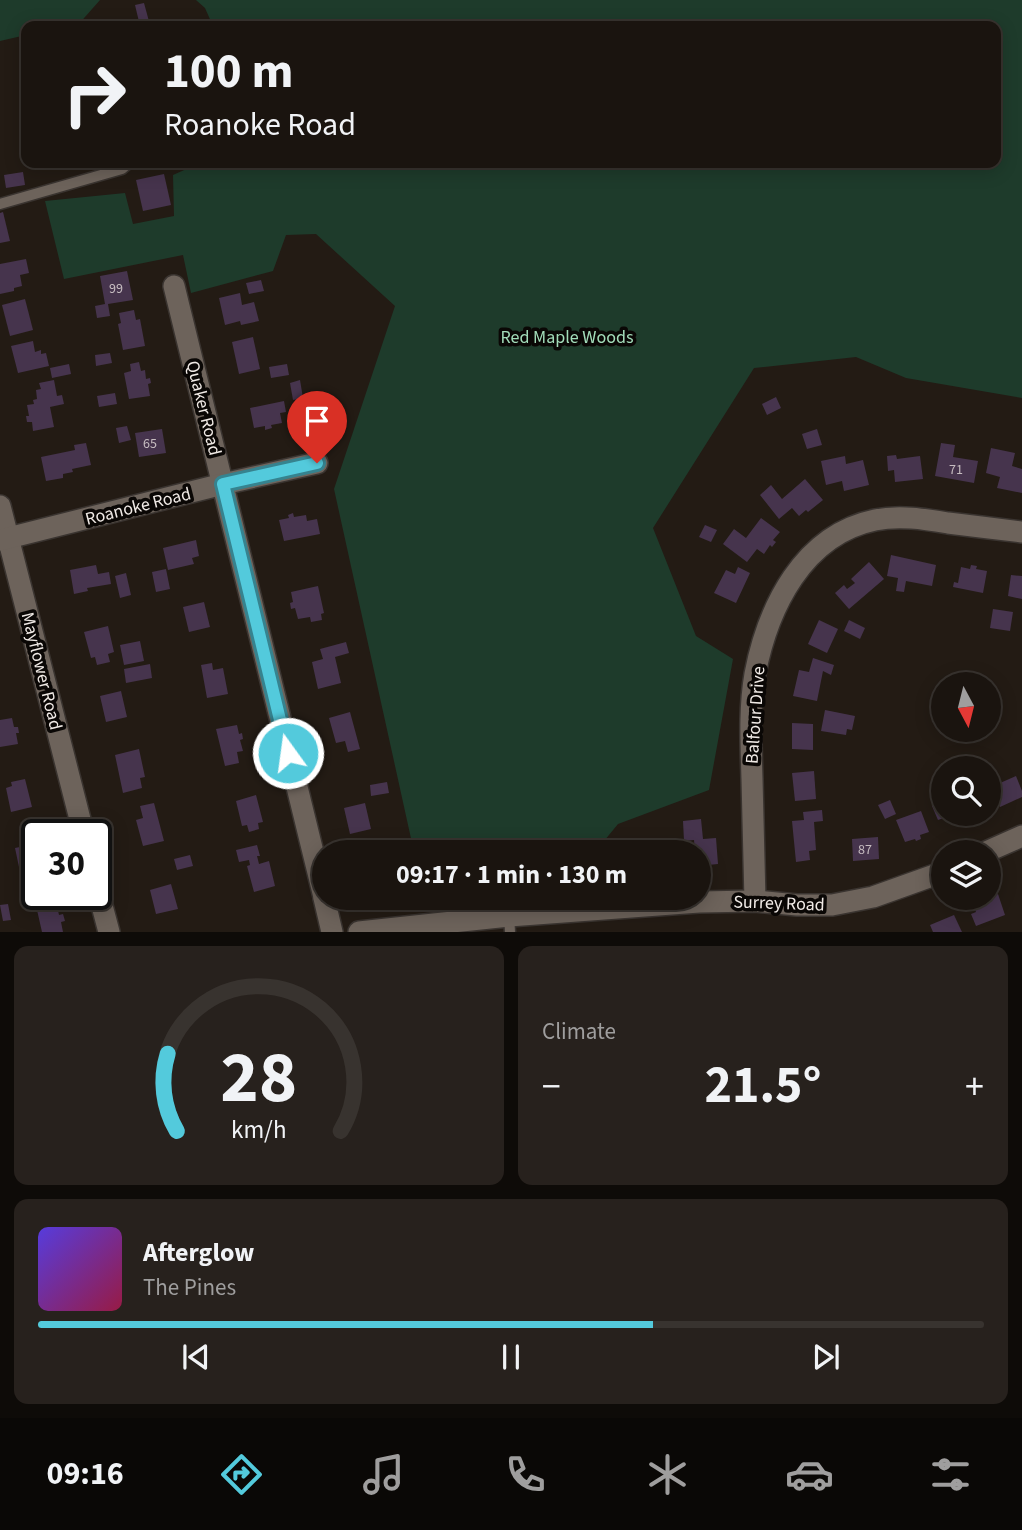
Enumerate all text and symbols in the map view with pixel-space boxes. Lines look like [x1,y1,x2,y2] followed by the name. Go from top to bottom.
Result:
[164,37,293,107] text: 100 m
[49,49,140,140] icon: right
[164,102,356,148] text: Roanoke Road
[109,279,123,299] house number: 99
[500,325,634,350] park label: Red Maple Woods
[180,358,227,458] street label: Quaker Road
[287,391,347,463] pin
[298,402,336,440] icon: arrive
[143,434,157,454] house number: 65
[949,460,963,480] house number: 71
[83,481,194,532] street label: Roanoke Road
[15,610,68,733] street label: Mayflower Road
[740,665,771,765] street label: Balfour Drive
[931,672,1001,742] north arrow
[931,672,1001,910] map controls
[251,716,325,790] position arrow
[931,756,1001,826] button: search
[21,819,112,910] speed limit sign: 30
[858,840,872,860] house number: 87
[931,840,1001,910] button: layers
[396,856,627,893] text: 09:17 · 1 min · 130 m
[733,889,825,918] street label: Surrey Road
[542,1015,616,1048] text: Climate
[221,1027,297,1131] text: 28
[705,1049,821,1123] text: 21.5°
[542,1060,561,1114] text: −
[965,1060,984,1114] text: +
[231,1112,287,1148] text: km/h
[143,1234,254,1271] text: Afterglow
[143,1271,236,1304] text: The Pines
[177,1338,215,1376] icon: previous
[492,1338,530,1376] icon: pause
[807,1338,845,1376] icon: next
[217,1450,266,1499] icon: directions
[359,1450,408,1499] icon: music
[501,1450,550,1499] icon: phone
[643,1450,692,1499] icon: climate
[785,1450,834,1499] icon: car
[926,1450,975,1499] icon: filters
[46,1451,124,1497] text: 09:16

